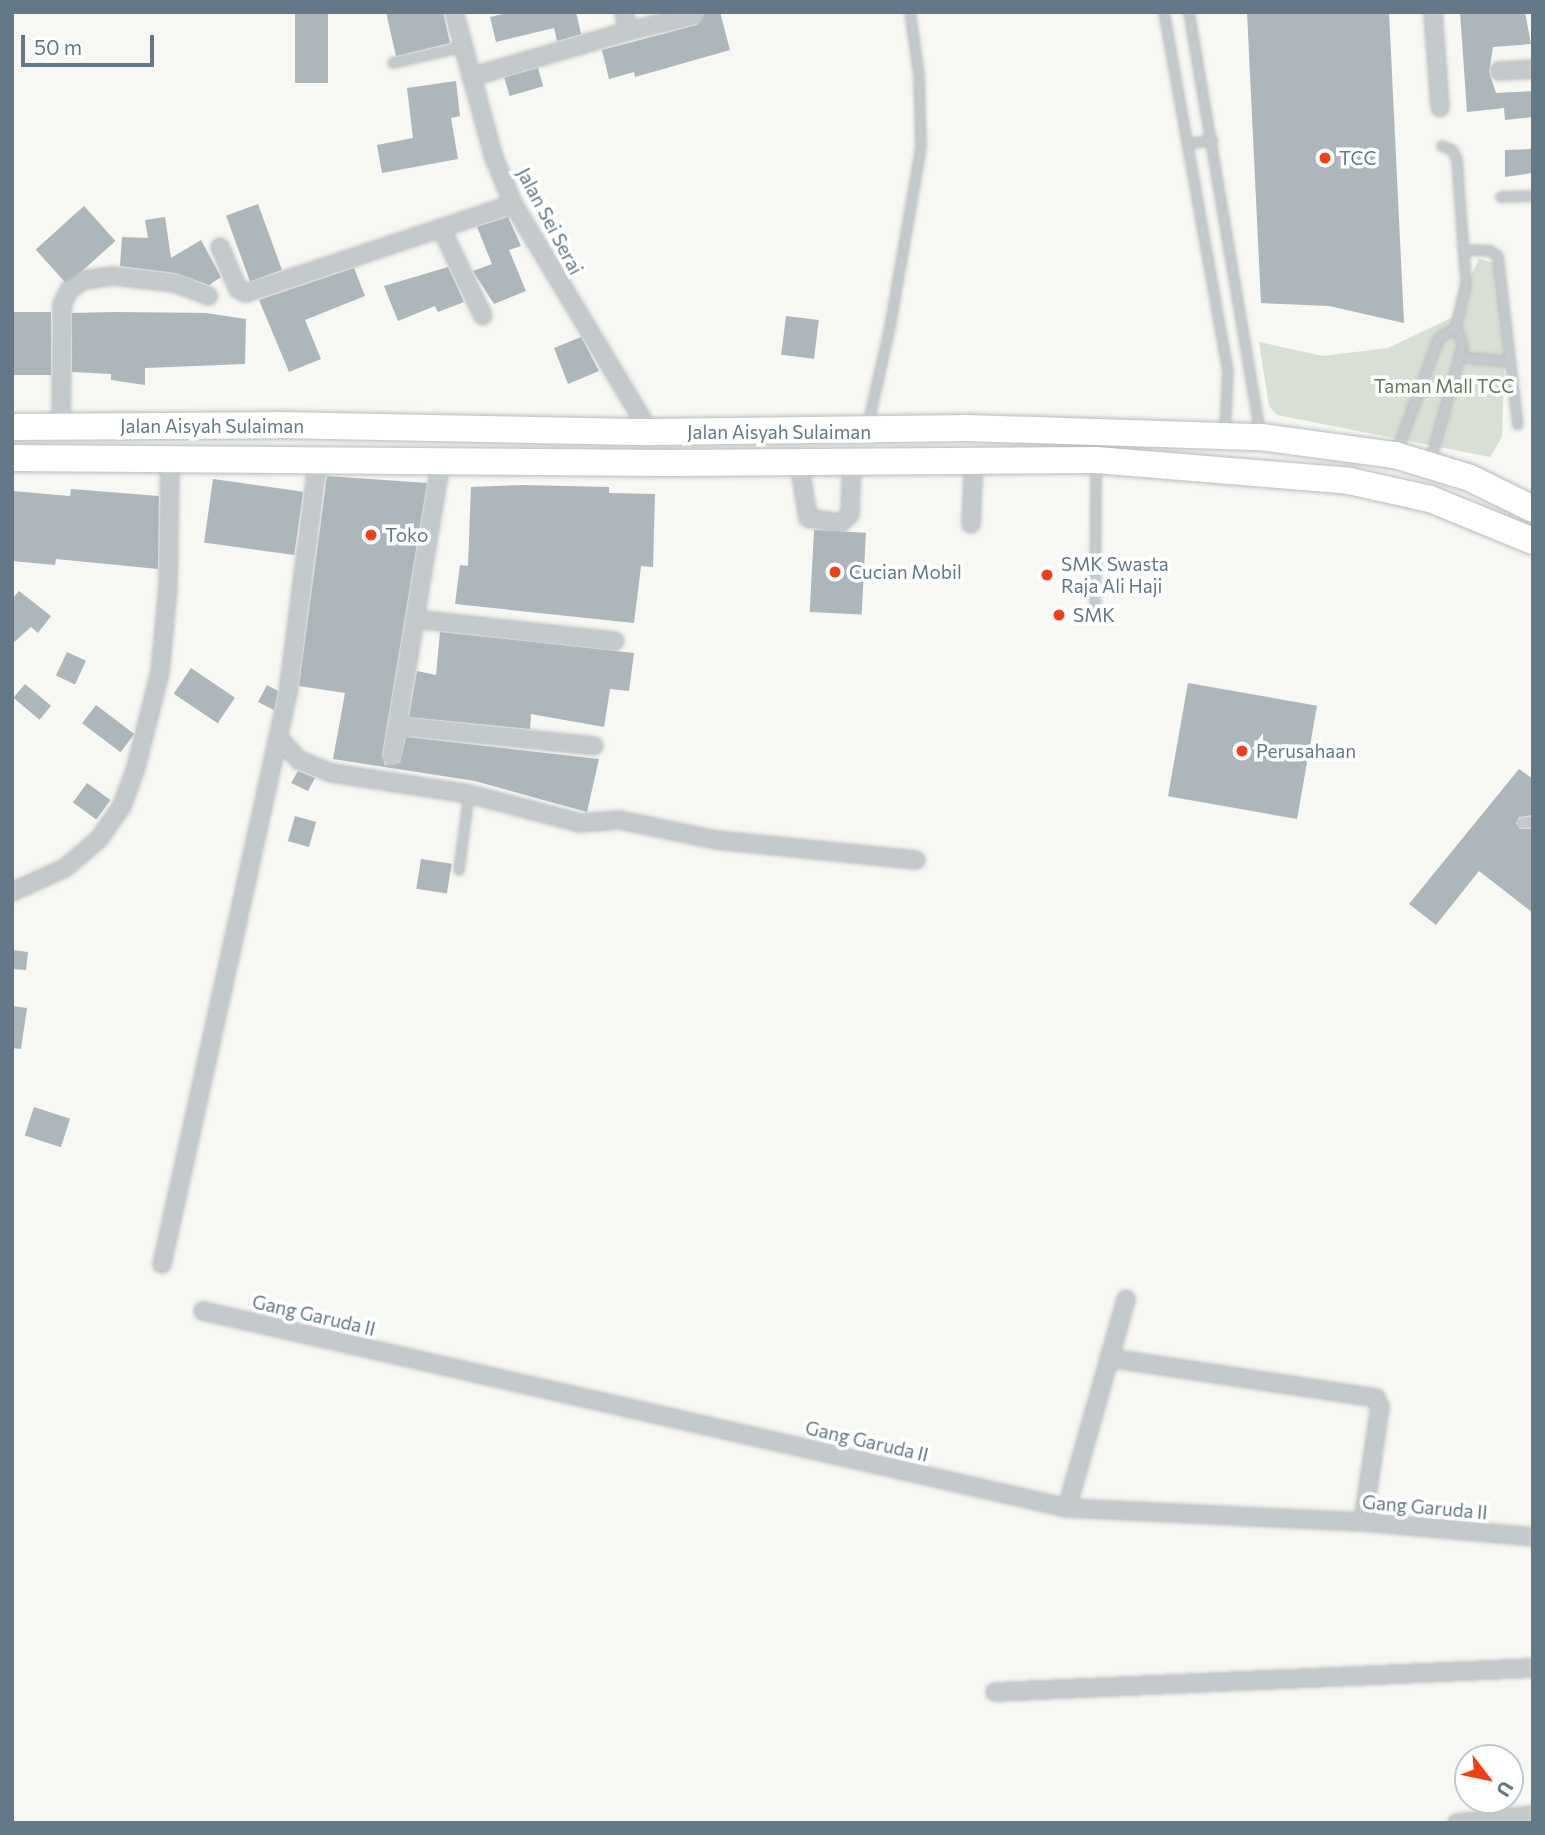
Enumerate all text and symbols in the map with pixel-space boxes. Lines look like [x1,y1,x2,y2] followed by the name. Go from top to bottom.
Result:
[24,21,158,65] scale bar
[34,34,82,59] text: 50 m
[1339,147,1377,169] place label: TCC
[1317,150,1333,166] marker: TCC
[512,164,588,278] street label: Jalan Sei Serai
[1374,375,1514,397] park label: Taman Mall TCC
[120,415,304,437] street label: Jalan Aisyah Sulaiman
[687,421,871,443] street label: Jalan Aisyah Sulaiman
[385,524,428,546] place label: Toko
[363,527,379,543] marker: Toko
[1061,553,1169,597] place label: SMK Swasta Raja Ali Haji
[849,561,962,583] place label: Cucian Mobil
[827,564,843,580] marker: Cucian Mobil
[1039,567,1055,583] marker: SMK Swasta Raja Ali Haji
[1073,604,1115,626] place label: SMK
[1051,607,1067,623] marker: SMK
[1256,740,1356,762] place label: Perusahaan
[1234,743,1250,759] marker: Perusahaan
[250,1290,378,1340] street label: Gang Garuda II
[803,1416,931,1466] street label: Gang Garuda II
[1361,1490,1489,1524] street label: Gang Garuda II
[1454,1744,1524,1814] north arrow
[1492,1777,1519,1801] text: U

